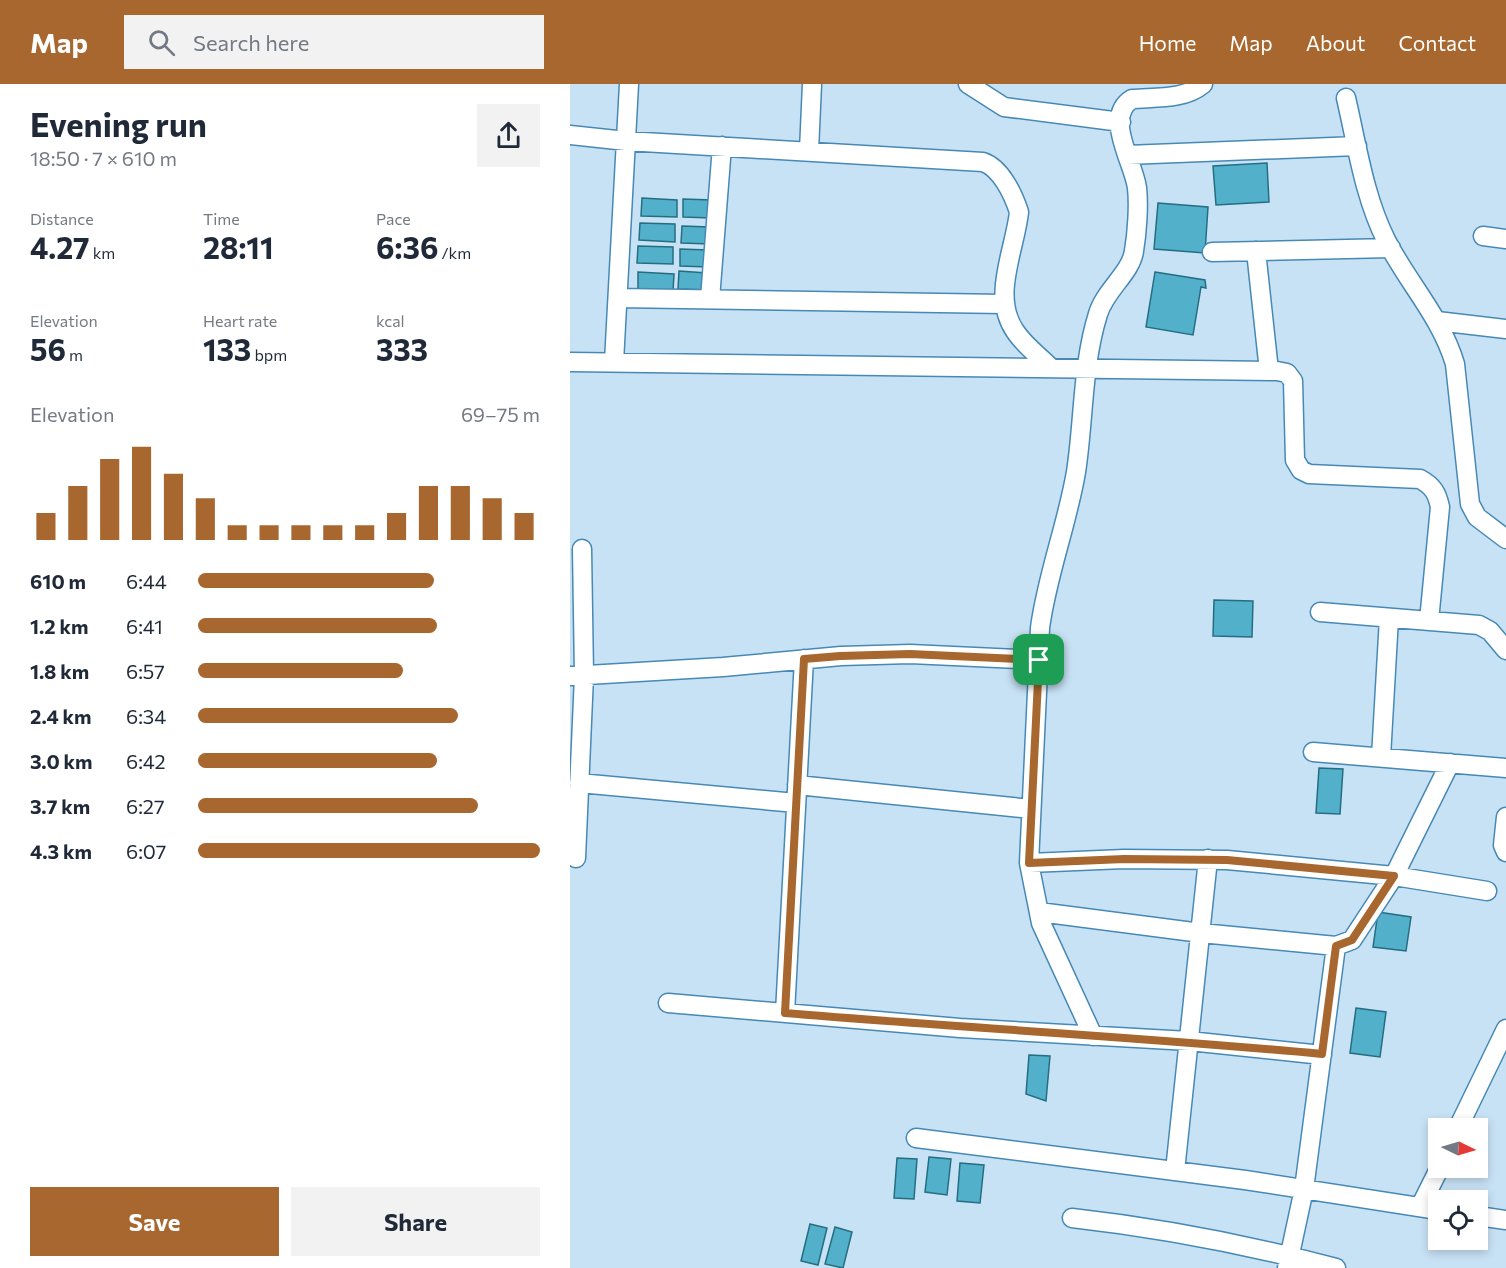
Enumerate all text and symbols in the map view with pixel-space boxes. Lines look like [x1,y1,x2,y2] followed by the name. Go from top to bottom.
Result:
[124,15,544,69] search box
[30,25,88,59] text: Map
[145,26,178,59] icon: search
[193,29,309,56] text: Search here
[1139,30,1196,55] text: Home
[1229,30,1273,55] text: Map
[1306,30,1365,55] text: About
[1398,30,1476,55] text: Contact
[30,103,207,144] text: Evening run
[477,104,540,167] button: share
[30,146,177,170] text: 18:50 · 7 × 610 m
[30,209,94,228] text: Distance
[203,209,240,228] text: Time
[376,209,411,228] text: Pace
[30,228,90,265] text: 4.27
[203,228,274,265] text: 28:11
[376,228,438,265] text: 6:36
[90,243,115,262] text: km
[438,243,471,262] text: /km
[30,311,98,330] text: Elevation
[203,311,277,330] text: Heart rate
[376,311,405,330] text: kcal
[30,330,66,367] text: 56
[203,330,251,367] text: 133
[376,330,428,367] text: 333
[66,345,83,364] text: m
[251,345,287,364] text: bpm
[30,402,115,426] text: Elevation
[461,402,540,426] text: 69–75 m
[30,569,86,593] text: 610 m
[126,569,167,593] text: 6:44
[30,614,88,638] text: 1.2 km
[126,614,163,638] text: 6:41
[1013,634,1064,685] pin
[1022,643,1055,676] icon: arrive
[30,659,89,683] text: 1.8 km
[126,659,165,683] text: 6:57
[30,704,92,728] text: 2.4 km
[126,704,166,728] text: 6:34
[30,749,92,773] text: 3.0 km
[126,749,166,773] text: 6:42
[30,794,90,818] text: 3.7 km
[126,794,164,818] text: 6:27
[30,839,92,863] text: 4.3 km
[126,839,166,863] text: 6:07
[1428,1118,1488,1178] north arrow
[1428,1118,1488,1250] map controls
[30,1187,279,1256] button: Save
[291,1187,540,1256] button: Share
[1428,1190,1488,1250] button: locate

